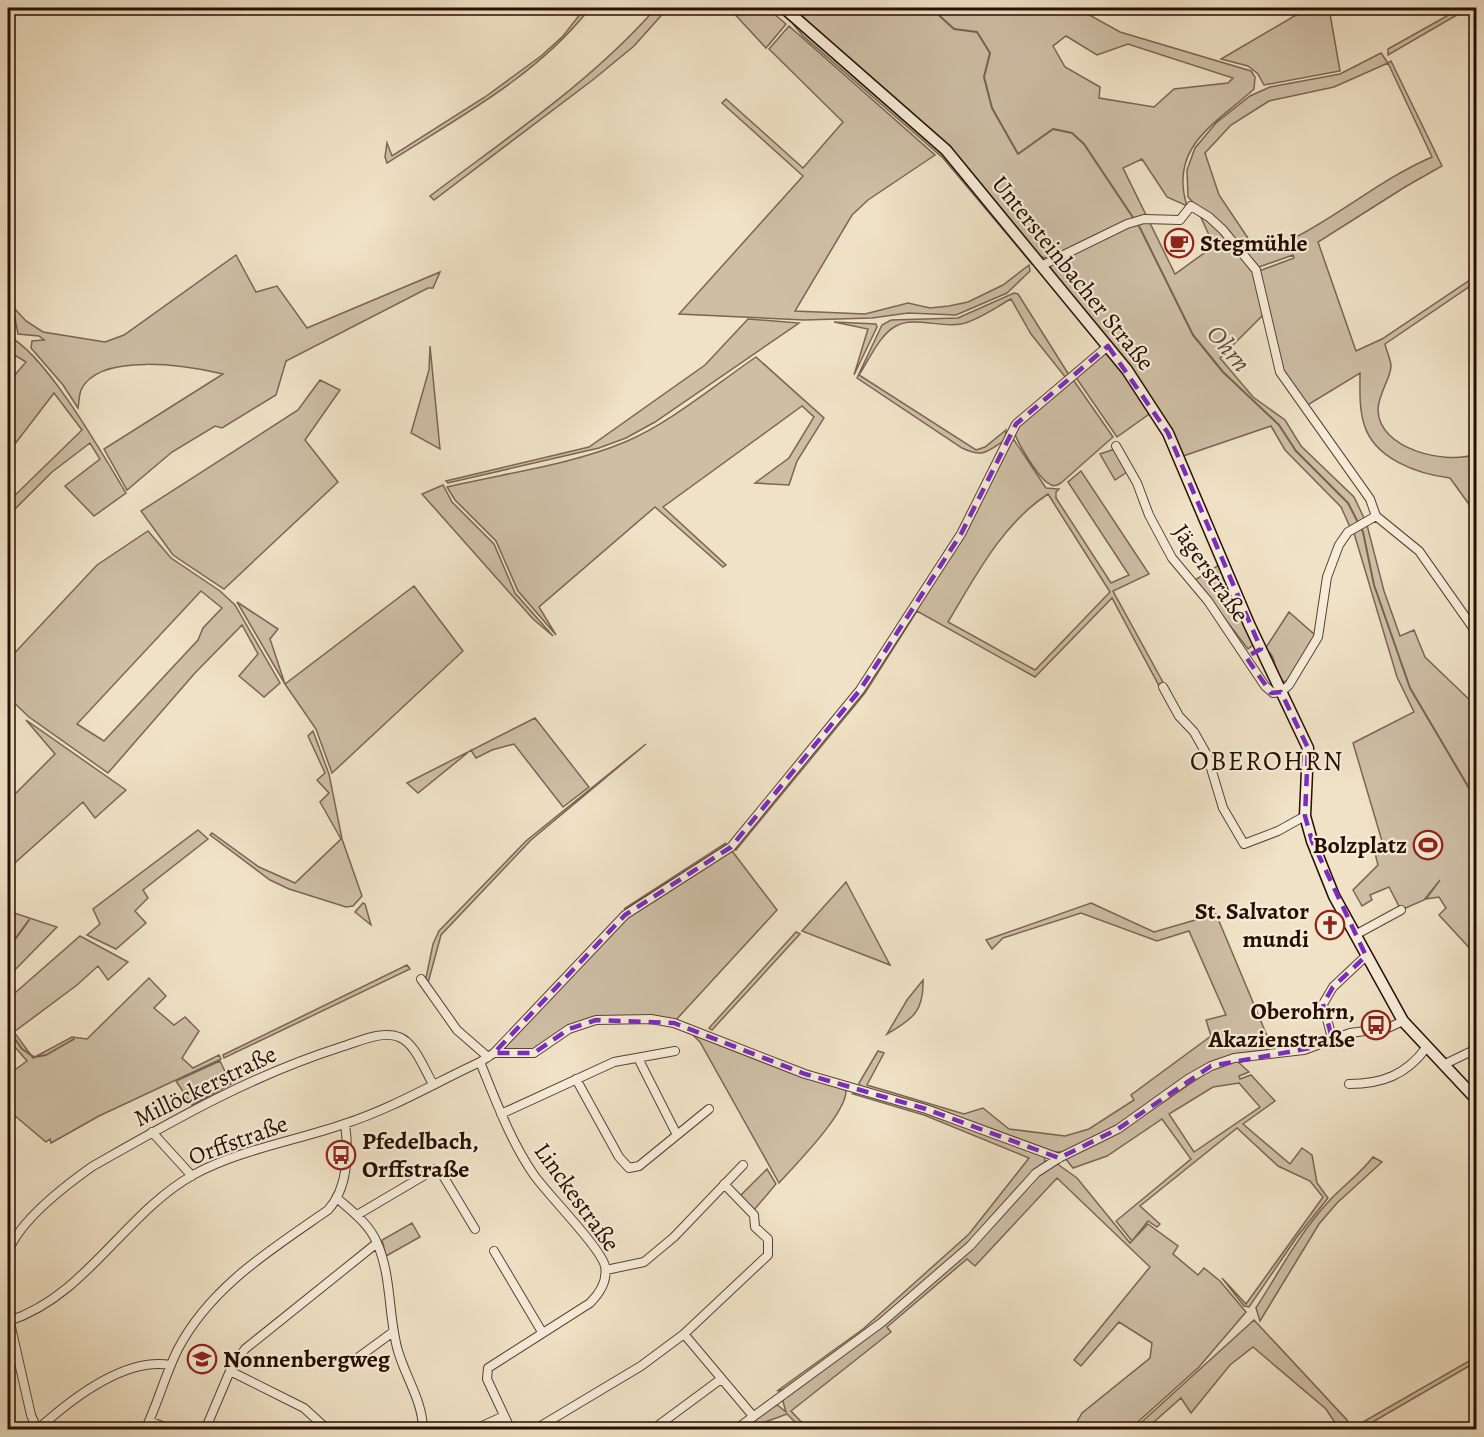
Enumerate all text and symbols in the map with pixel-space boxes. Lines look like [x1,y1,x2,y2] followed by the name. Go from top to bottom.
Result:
[984,169,1162,377] street label: Untersteinbacher Straße
[1163,227,1195,259] cafe icon: Stegmühle
[1200,227,1308,259] place label: Stegmühle
[1199,317,1259,379] water label: Ohrn
[1166,518,1256,628] street label: Jägerstraße
[1190,743,1344,779] district label: OBEROHRN
[1313,829,1407,861] place label: Bolzplatz
[1412,829,1444,861] sports icon: Bolzplatz
[1195,895,1309,955] place label: St. Salvator mundi
[1314,909,1346,941] church icon: St. Salvator mundi
[1208,995,1355,1055] place label: Oberohrn, Akazienstraße
[1360,1009,1392,1041] bus stop icon: Oberohrn, Akazienstraße
[128,1038,282,1134] street label: Millöckerstraße
[184,1107,292,1173] street label: Orffstraße
[362,1125,479,1185] place label: Pfedelbach, Orffstraße
[527,1136,627,1258] street label: Linckestraße
[325,1139,357,1171] bus stop icon: Pfedelbach, Orffstraße
[186,1343,218,1375] school or university icon: Nonnenbergweg
[223,1343,391,1375] place label: Nonnenbergweg

